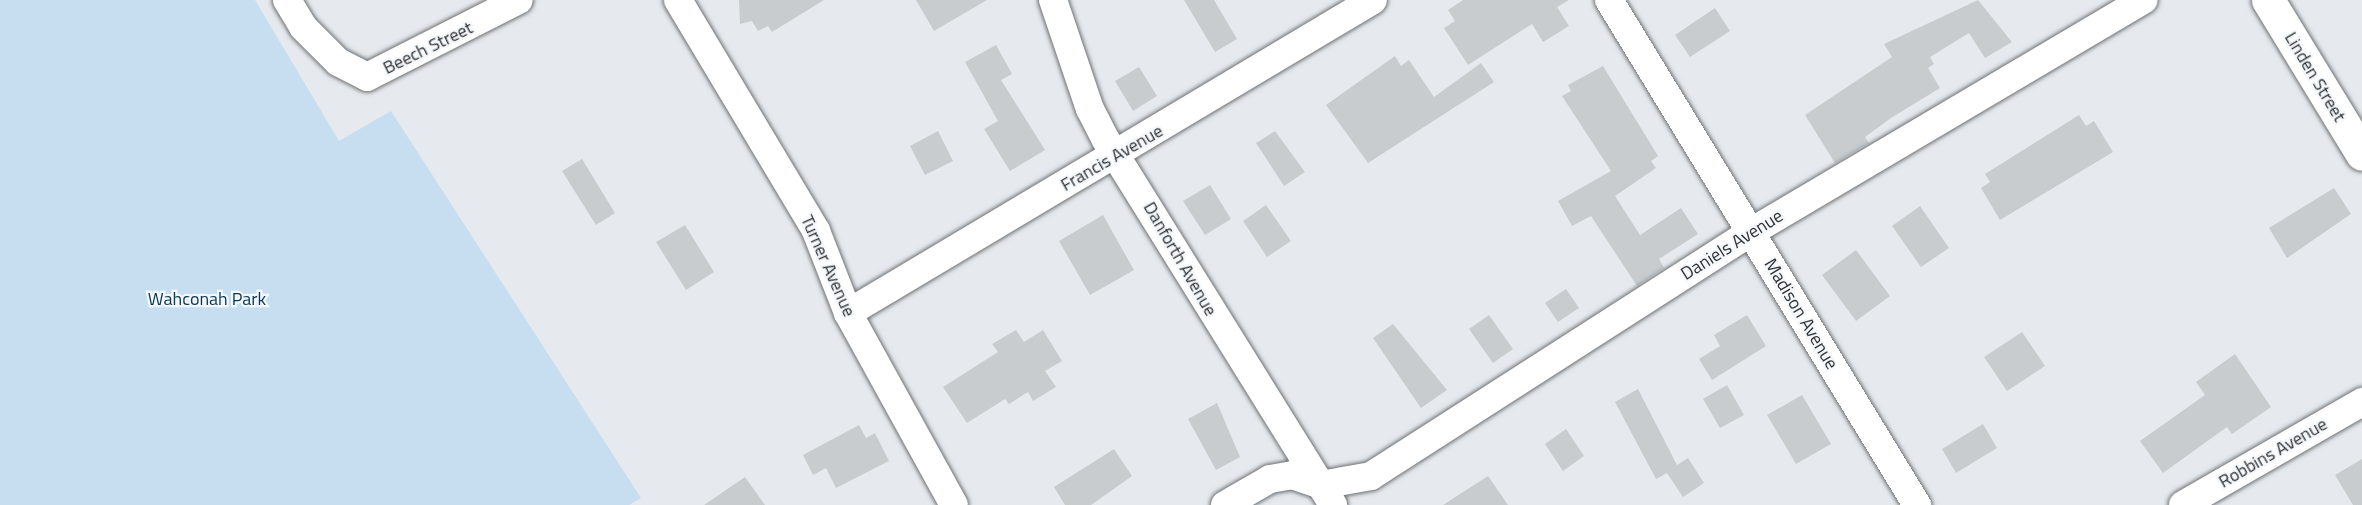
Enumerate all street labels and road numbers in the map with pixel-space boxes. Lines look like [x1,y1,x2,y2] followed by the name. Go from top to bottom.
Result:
[380,17,476,79] street label: Beech Street
[2280,28,2350,126] street label: Linden Street
[1057,120,1167,196] street label: Francis Avenue
[1139,198,1221,320] street label: Danforth Avenue
[1677,205,1787,285] street label: Daniels Avenue
[796,212,860,320] street label: Turner Avenue
[1759,255,1843,373] street label: Madison Avenue
[2215,413,2331,493] street label: Robbins Avenue

